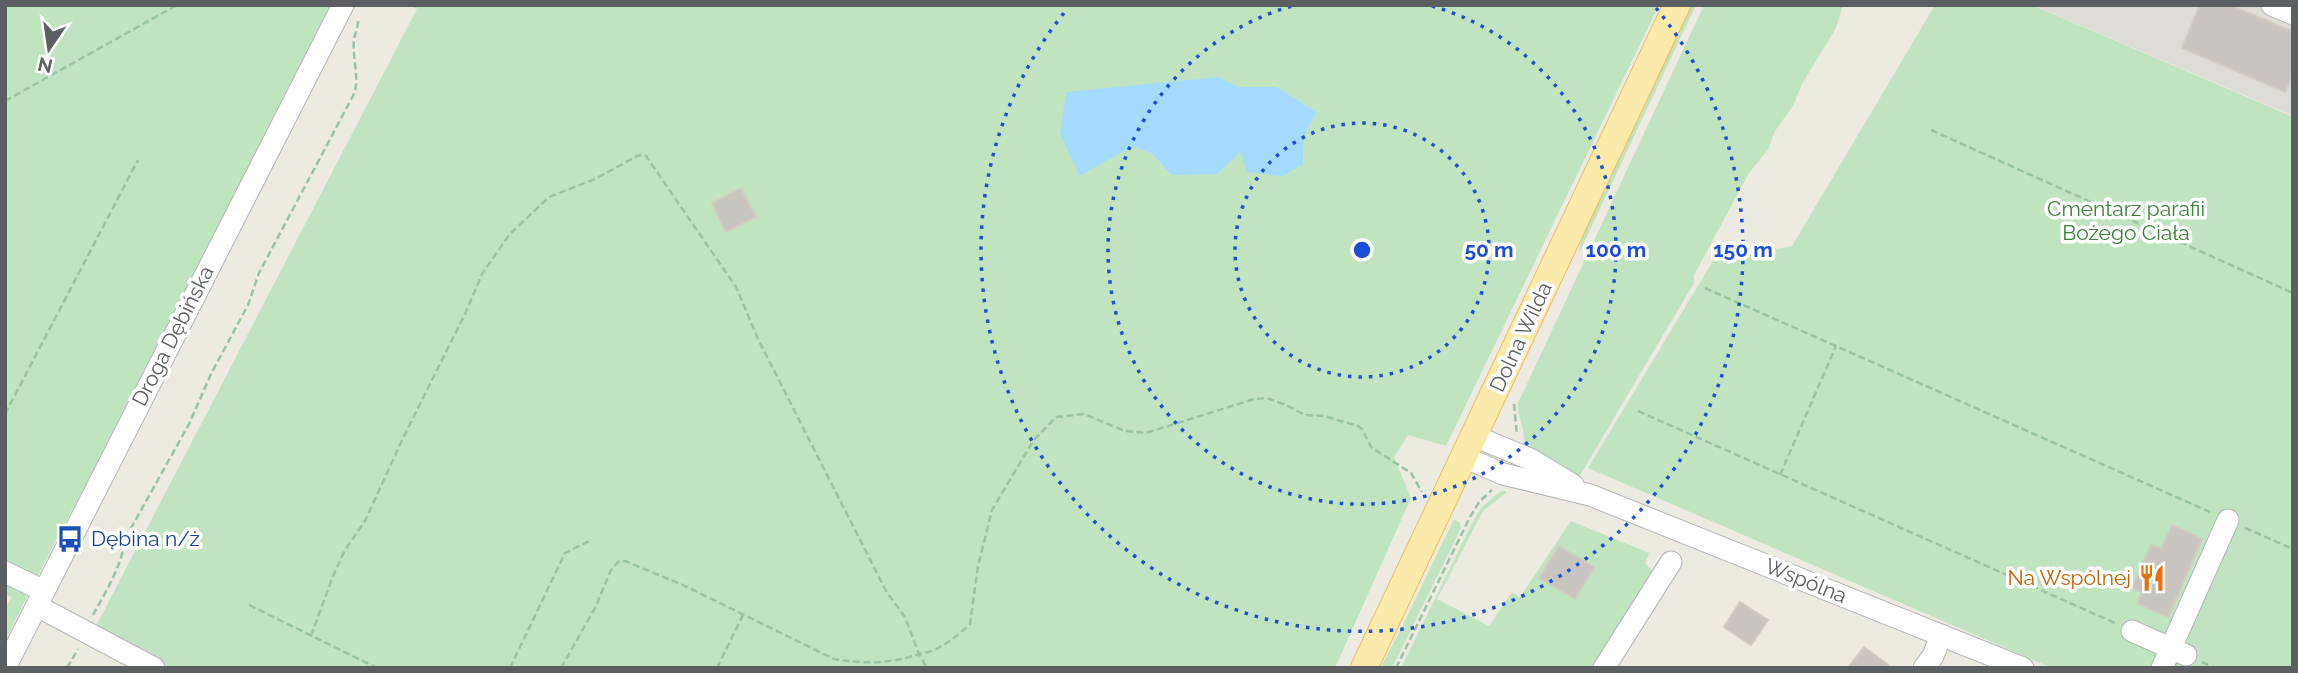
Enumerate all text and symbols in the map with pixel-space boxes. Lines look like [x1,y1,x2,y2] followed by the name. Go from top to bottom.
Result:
[14,14,84,84] north arrow
[36,53,55,78] text: N
[2047,196,2205,245] park label: Cmentarz parafii Bożego Ciała
[1464,237,1514,262] text: 50 m
[1586,237,1646,262] text: 100 m
[1713,237,1773,262] text: 150 m
[1350,238,1374,262] centre of rings
[126,261,219,410] street label: Droga Dębińska
[1484,278,1557,396] street label: Dolna Wilda
[55,524,85,554] bus stop icon: Dębina n/ż
[91,526,200,551] place label: Dębina n/ż
[1762,553,1851,608] street label: Wspólna
[2137,563,2167,593] restaurant icon: Na Wspólnej
[2007,565,2131,590] place label: Na Wspólnej

